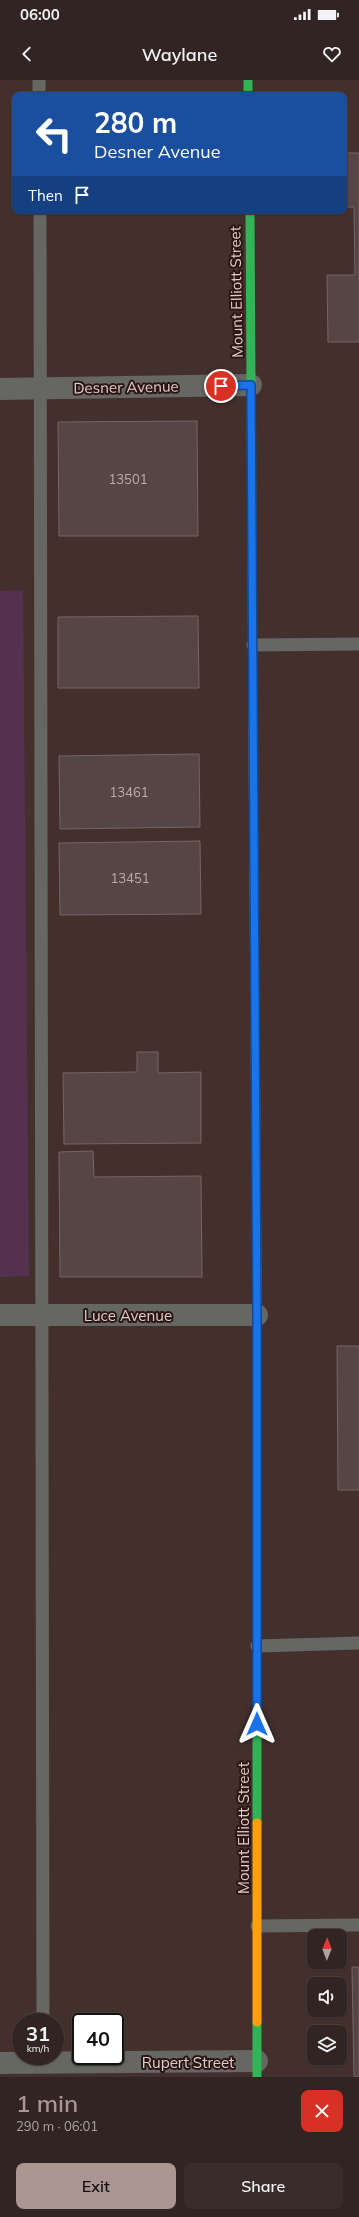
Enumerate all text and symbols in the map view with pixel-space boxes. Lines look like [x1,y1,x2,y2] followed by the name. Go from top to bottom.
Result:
[20,5,60,24] text: 06:00
[16,43,38,65] icon: back
[142,43,217,66] text: Waylane
[321,43,343,65] icon: heart
[94,105,177,140] text: 280 m
[28,108,80,160] icon: left
[94,140,220,163] text: Desner Avenue
[71,184,93,206] icon: arrive
[28,186,63,205] text: Then
[225,226,247,358] street label: Mount Elliott Street
[204,369,238,403] pin
[210,375,232,397] icon: arrive
[73,377,179,397] street label: Desner Avenue
[108,471,148,487] house number: 13501
[109,784,149,800] house number: 13461
[110,870,150,886] house number: 13451
[84,1306,172,1325] street label: Luce Avenue
[236,1703,278,1745] position arrow
[234,1762,253,1894] street label: Mount Elliott Street
[307,1929,347,1969] north arrow
[307,1929,347,2065] map controls
[307,1977,347,2017] button: sound
[72,2013,124,2065] speed limit sign: 40
[26,2021,50,2046] text: 31
[307,2025,347,2065] button: layers
[27,2042,49,2055] text: km/h
[142,2053,234,2072] street label: Rupert Street
[16,2088,78,2118] text: 1 min
[301,2090,343,2132] button: close
[16,2118,98,2134] text: 290 m · 06:01
[16,2163,176,2209] button: Exit
[184,2163,343,2209] button: Share

